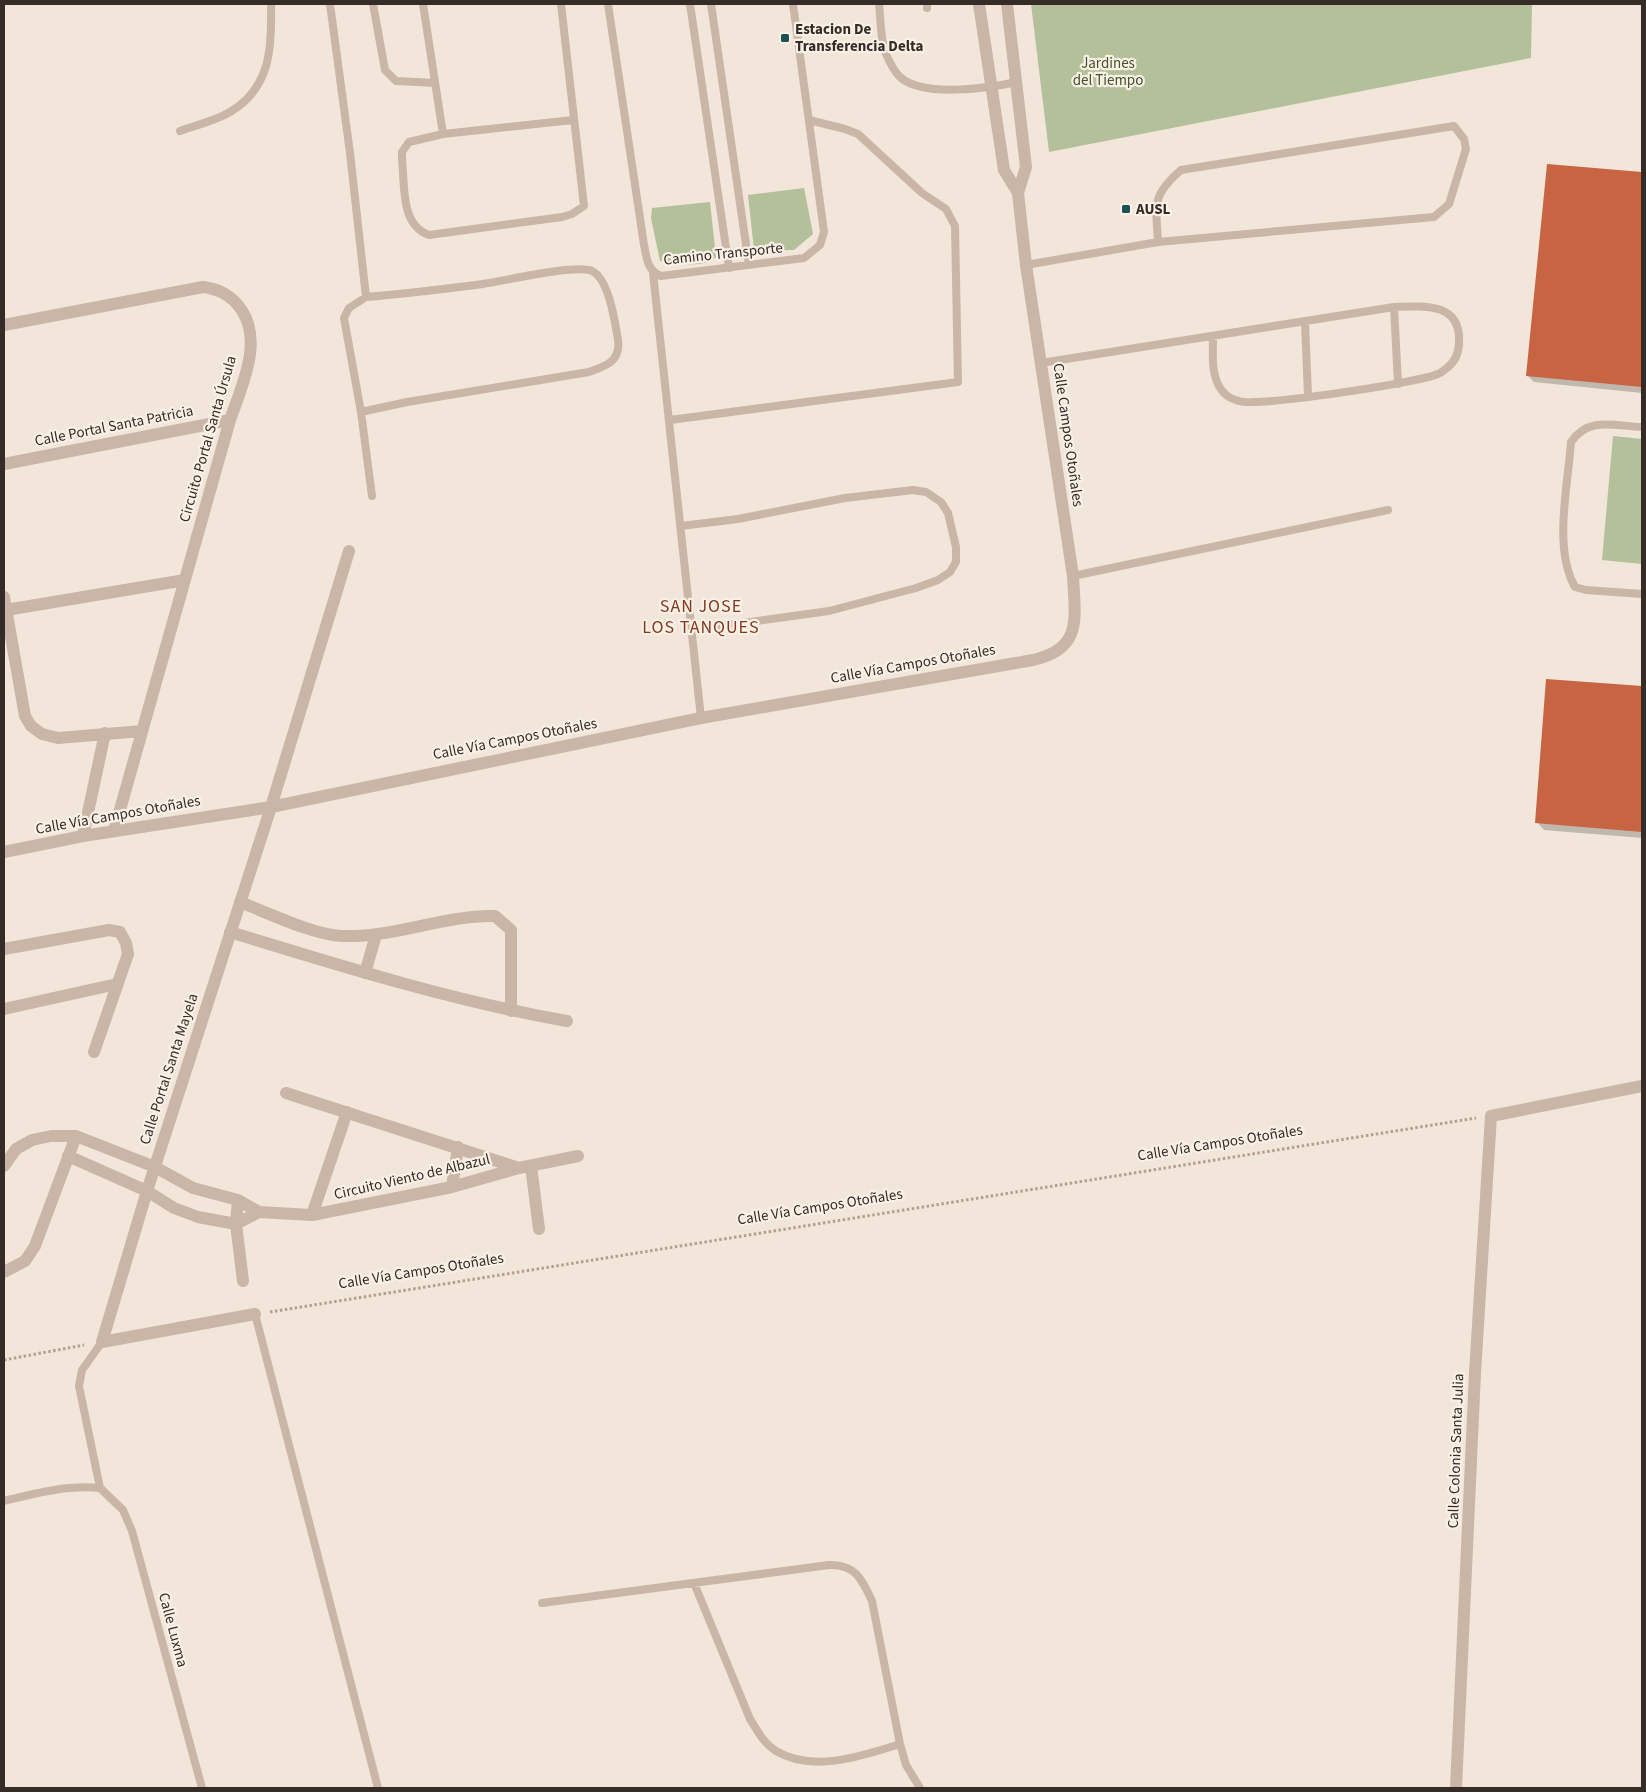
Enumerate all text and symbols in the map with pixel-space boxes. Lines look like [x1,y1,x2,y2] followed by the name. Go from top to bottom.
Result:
[795,19,923,57] place label: Estacion De Transferencia Delta
[779,32,791,44] marker: Estacion De Transferencia Delta
[1073,53,1143,91] park label: Jardines del Tiempo
[1135,199,1171,220] place label: AUSL
[1120,203,1132,215] marker: AUSL
[662,237,784,271] street label: Camino Transporte
[174,353,242,525] street label: Circuito Portal Santa Úrsula
[1048,362,1088,508] street label: Calle Campos Otoñales
[33,400,195,452] street label: Calle Portal Santa Patricia
[642,594,760,640] district label: SAN JOSE LOS TANQUES
[829,639,997,689] street label: Calle Vía Campos Otoñales
[431,713,599,765] street label: Calle Vía Campos Otoñales
[34,790,202,840] street label: Calle Vía Campos Otoñales
[135,991,203,1147] street label: Calle Portal Santa Mayela
[1136,1120,1304,1166] street label: Calle Vía Campos Otoñales
[332,1149,492,1205] street label: Circuito Viento de Albazul
[736,1184,904,1230] street label: Calle Vía Campos Otoñales
[337,1248,505,1294] street label: Calle Vía Campos Otoñales
[1443,1373,1469,1529] street label: Calle Colonia Santa Julia
[153,1590,193,1670] street label: Calle Luxma

